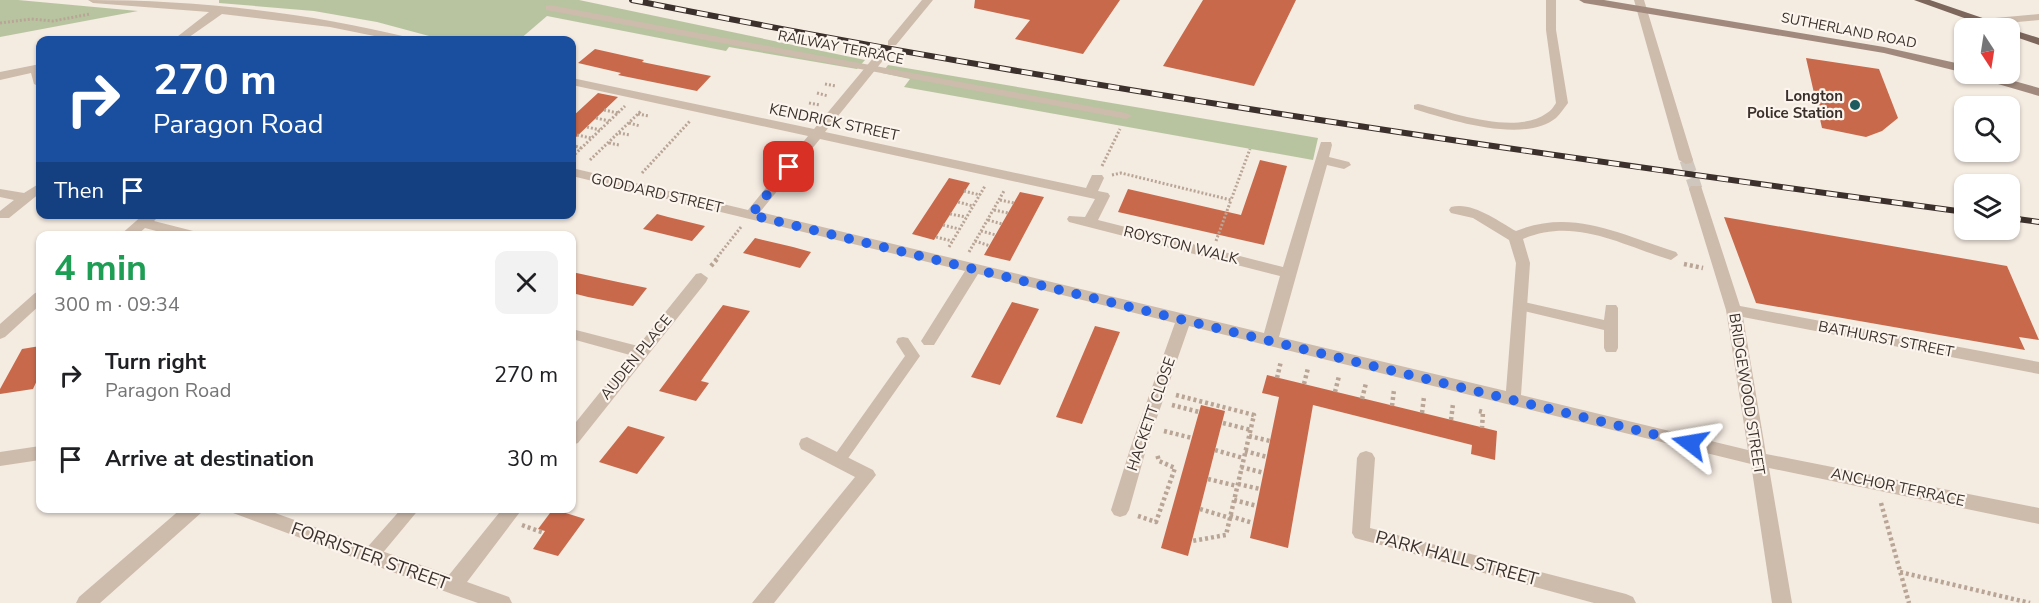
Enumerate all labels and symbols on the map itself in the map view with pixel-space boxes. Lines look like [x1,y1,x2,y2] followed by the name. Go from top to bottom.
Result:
[1779,8,1918,53] street label: SUTHERLAND ROAD
[1954,18,2020,84] north arrow
[776,26,906,69] street label: RAILWAY TERRACE
[1747,86,1843,123] place label: Longton Police Station
[1848,98,1862,112] marker: Longton Police Station
[767,99,901,145] street label: KENDRICK STREET
[763,141,814,192] pin
[589,168,725,218] street label: GODDARD STREET
[1122,221,1241,269] street label: ROYSTON WALK
[596,310,676,404] street label: AUDEN PLACE
[1724,312,1770,476] street label: BRIDGEWOOD STREET
[1817,316,1955,362] street label: BATHURST STREET
[1122,354,1180,474] street label: HACKETT CLOSE
[1658,411,1722,475] position arrow
[1829,463,1967,511] street label: ANCHOR TERRACE
[288,516,452,596] street label: FORRISTER STREET
[1373,525,1541,591] street label: PARK HALL STREET

